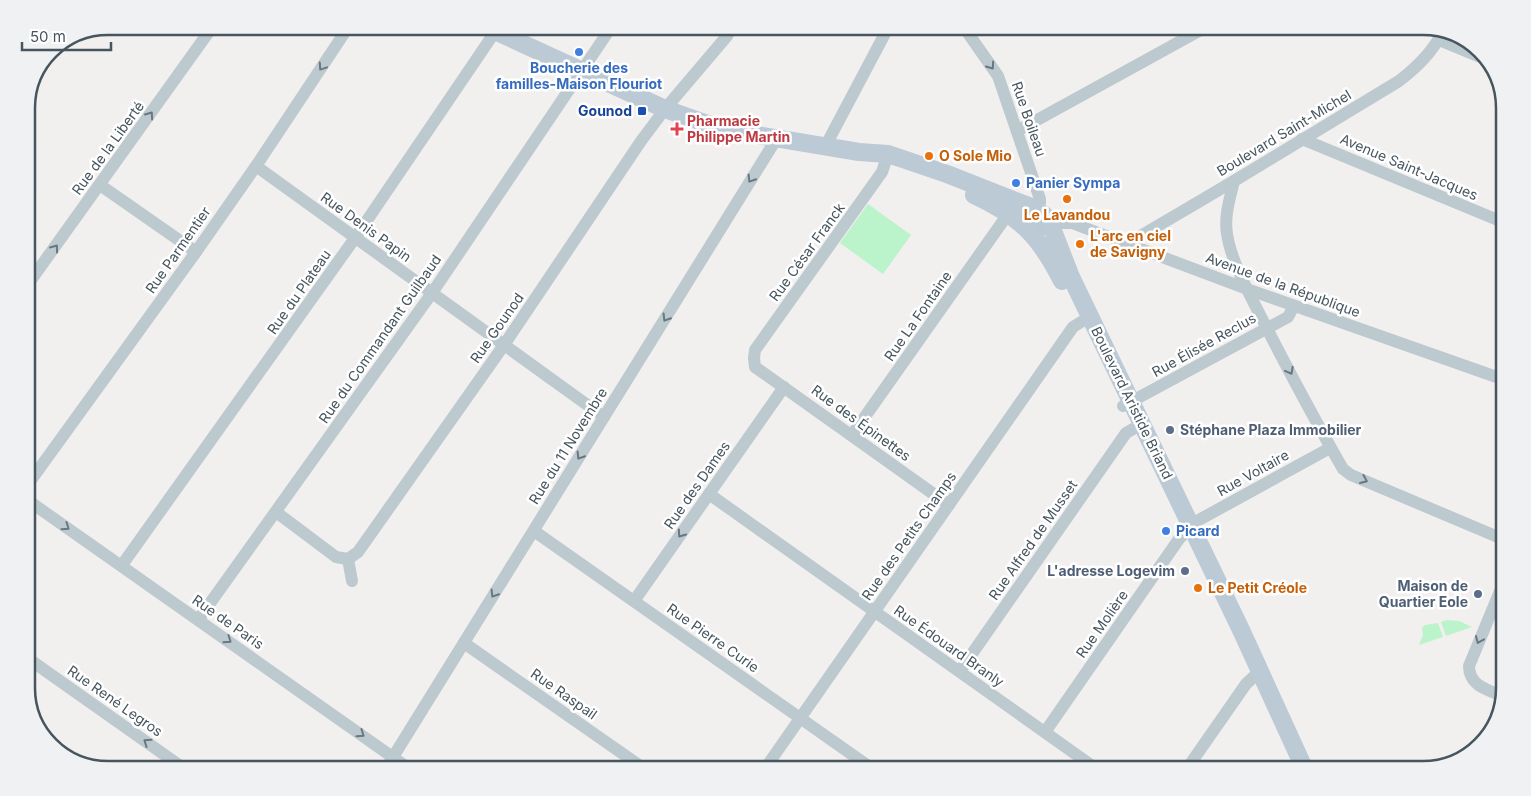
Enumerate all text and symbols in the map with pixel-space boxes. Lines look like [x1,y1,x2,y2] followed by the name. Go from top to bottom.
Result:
[22,20,111,52] scale bar
[30,27,66,46] text: 50 m
[573,46,585,58] marker: Boucherie des familles-Maison Flouriot
[496,59,662,92] place label: Boucherie des familles-Maison Flouriot
[985,60,994,70] one-way arrow
[319,61,328,71] one-way arrow
[1009,79,1050,159] street label: Rue Boileau
[1214,86,1354,179] street label: Boulevard Saint-Michel
[68,98,147,198] street label: Rue de la Liberté
[578,102,632,119] place label: Gounod
[636,105,648,117] marker: Gounod
[144,112,153,121] one-way arrow
[687,112,790,145] place label: Pharmacie Philippe Martin
[671,123,683,135] marker: Pharmacie Philippe Martin
[1338,130,1481,203] street label: Avenue Saint-Jacques
[939,147,1012,164] place label: O Sole Mio
[923,150,935,162] marker: O Sole Mio
[748,174,757,183] one-way arrow
[1026,174,1120,191] place label: Panier Sympa
[1010,177,1022,189] marker: Panier Sympa
[318,188,415,265] street label: Rue Denis Papin
[1061,193,1073,205] marker: Le Lavandou
[765,199,848,304] street label: Rue César Franck
[141,203,214,296] street label: Rue Parmentier
[1024,206,1110,223] place label: Le Lavandou
[1090,227,1171,260] place label: L'arc en ciel de Savigny
[1074,238,1086,250] marker: L'arc en ciel de Savigny
[49,244,58,253] one-way arrow
[263,246,334,337] street label: Rue du Plateau
[1204,249,1363,320] street label: Avenue de la République
[315,251,444,426] street label: Rue du Commandant Guilbaud
[880,267,955,364] street label: Rue La Fontaine
[466,289,527,366] street label: Rue Gounod
[1149,309,1259,380] street label: Rue Élisée Reclus
[662,312,672,321] one-way arrow
[1088,324,1177,482] street label: Boulevard Aristide Briand
[1284,366,1294,375] one-way arrow
[808,381,914,464] street label: Rue des Épinettes
[525,384,610,507] street label: Rue du 11 Novembre
[1180,421,1362,438] place label: Stéphane Plaza Immobilier
[1164,424,1176,436] marker: Stéphane Plaza Immobilier
[660,438,733,532] street label: Rue des Dames
[1214,446,1292,499] street label: Rue Voltaire
[577,450,586,459] one-way arrow
[858,468,959,603] street label: Rue des Petits Champs
[1359,474,1368,485] one-way arrow
[985,476,1081,603] street label: Rue Alfred de Musset
[61,521,70,530] one-way arrow
[1176,522,1220,539] place label: Picard
[1160,525,1172,537] marker: Picard
[678,528,687,538] one-way arrow
[1047,562,1175,579] place label: L'adresse Logevim
[1179,565,1191,577] marker: L'adresse Logevim
[1379,577,1468,610] place label: Maison de Quartier Eole
[1208,579,1307,596] place label: Le Petit Créole
[1192,582,1204,594] marker: Le Petit Créole
[1072,587,1131,661] street label: Rue Molière
[1472,588,1484,600] marker: Maison de Quartier Eole
[491,589,501,598] one-way arrow
[189,591,267,652] street label: Rue de Paris
[664,600,762,676] street label: Rue Pierre Curie
[891,601,1008,690] street label: Rue Édouard Branly
[222,634,232,643] one-way arrow
[1474,635,1485,644] one-way arrow
[64,661,166,740] street label: Rue René Legros
[528,665,601,723] street label: Rue Raspail
[355,728,364,737] one-way arrow
[143,739,152,748] one-way arrow

